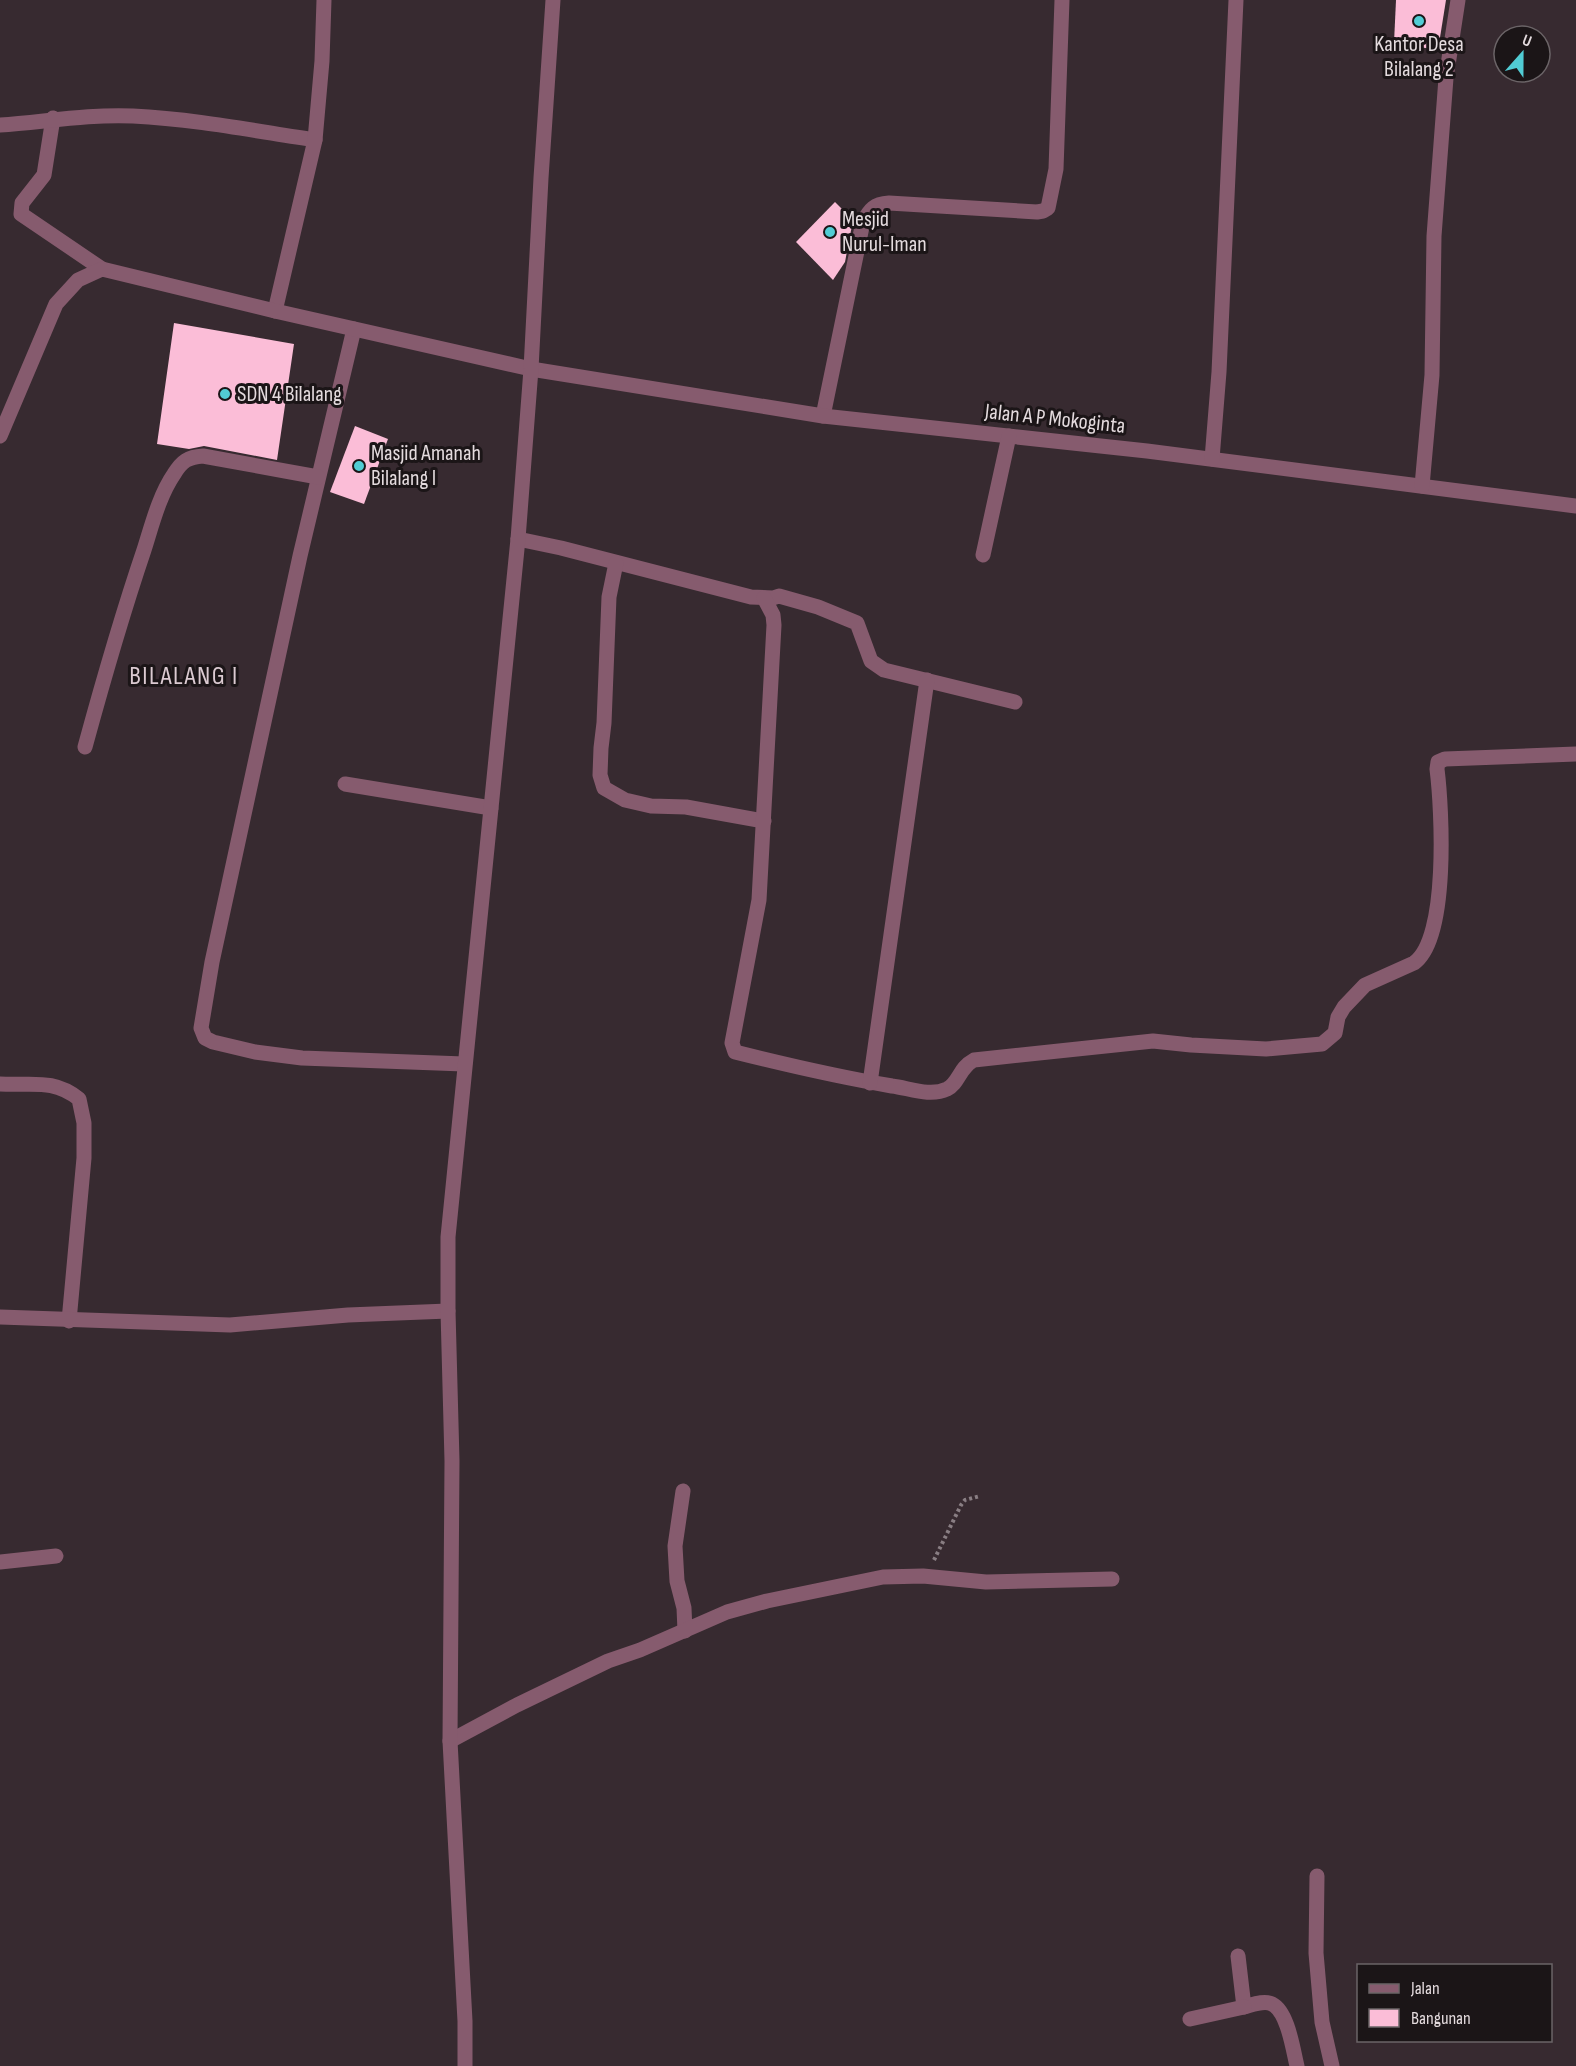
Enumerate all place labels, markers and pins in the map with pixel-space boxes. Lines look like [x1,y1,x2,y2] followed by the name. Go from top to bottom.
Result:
[1412,14,1426,28] marker: Kantor Desa Bilalang 2
[1374,31,1464,83] place label: Kantor Desa Bilalang 2
[842,206,927,258] place label: Mesjid Nurul-Iman
[823,225,837,239] marker: Mesjid Nurul-Iman
[237,381,342,408] place label: SDN 4 Bilalang
[218,387,232,401] marker: SDN 4 Bilalang
[371,440,481,492] place label: Masjid Amanah Bilalang I
[352,459,366,473] marker: Masjid Amanah Bilalang I

